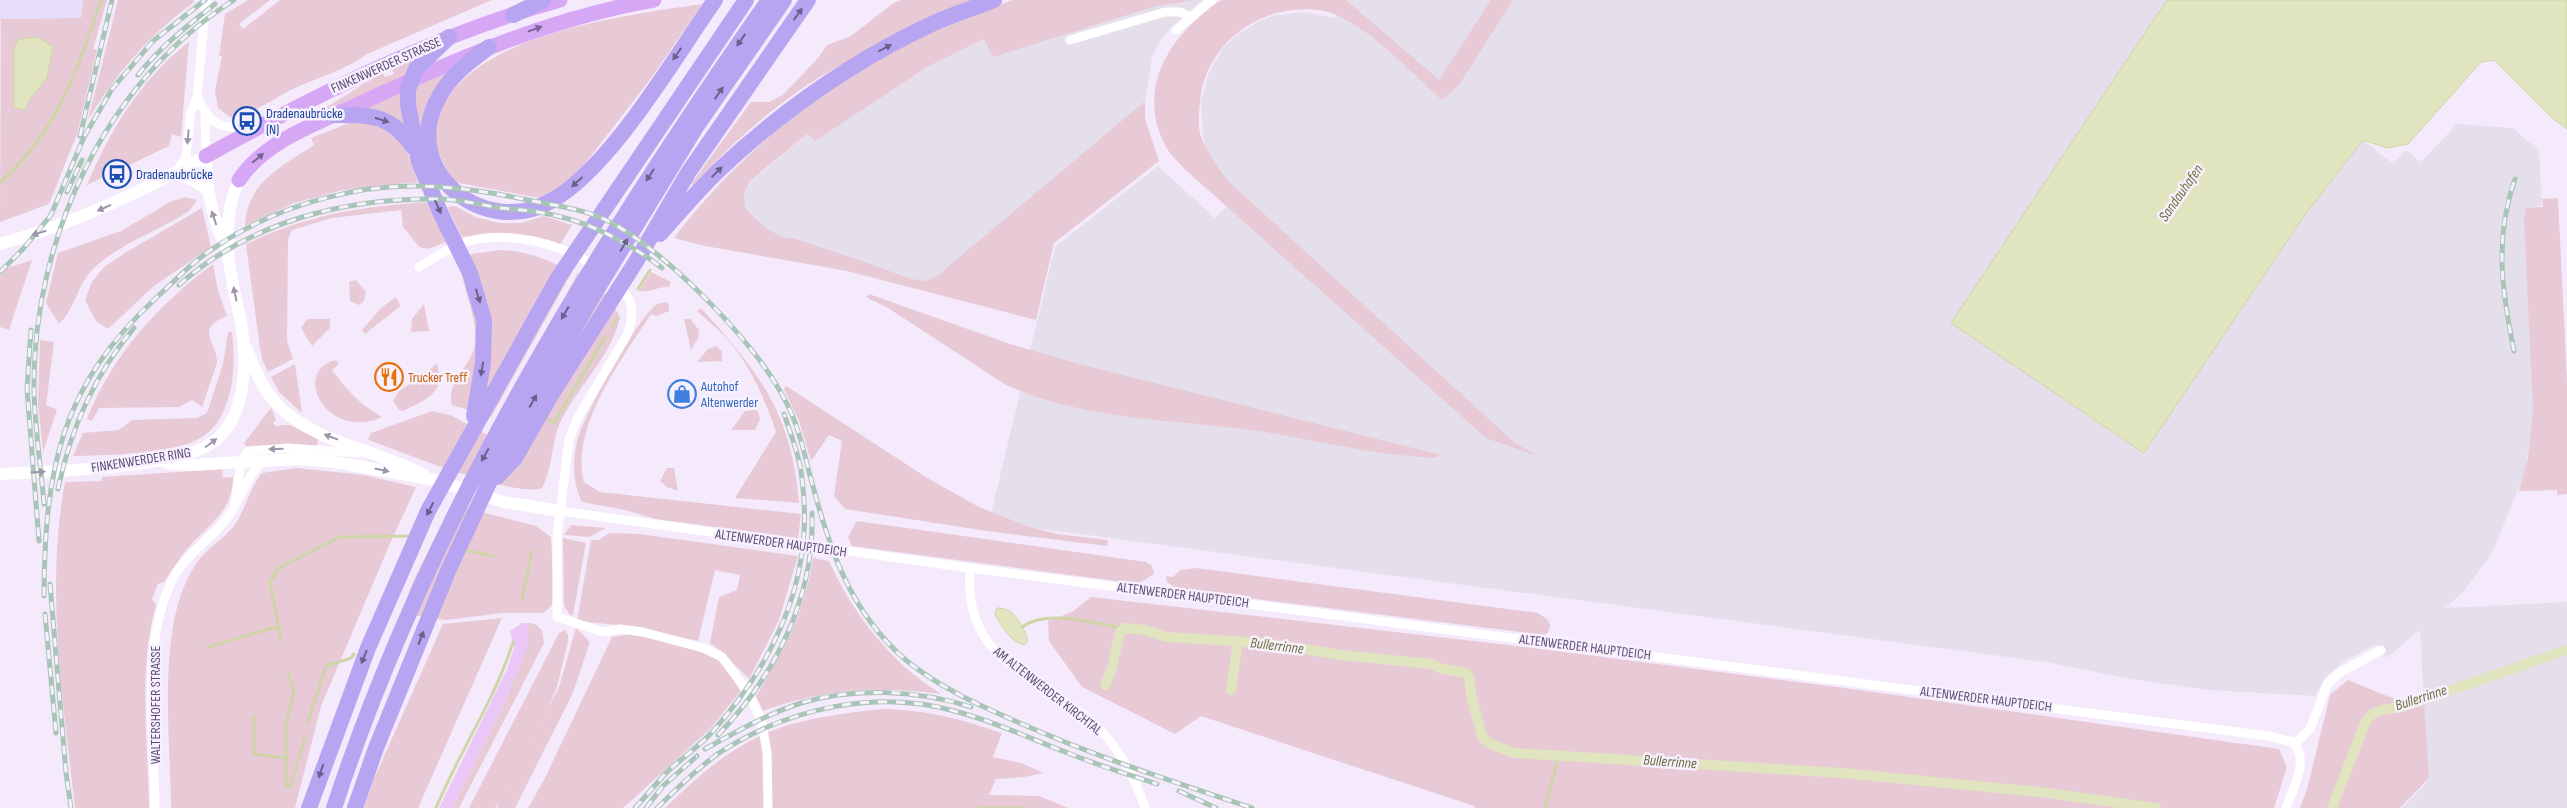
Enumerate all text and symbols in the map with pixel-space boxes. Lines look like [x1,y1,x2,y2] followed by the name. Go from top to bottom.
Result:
[793,7,803,21] one-way arrow
[528,25,543,33] one-way arrow
[328,33,444,97] street label: FINKENWERDER STRASSE
[736,33,746,47] one-way arrow
[878,44,892,52] one-way arrow
[672,48,682,61] one-way arrow
[714,86,724,100] one-way arrow
[266,105,343,138] place label: Dradenaubrücke (N)
[232,106,262,136] bus stop icon: Dradenaubrücke (N)
[374,116,389,124] one-way arrow
[184,129,192,145] one-way arrow
[251,153,264,164] one-way arrow
[102,159,132,189] bus stop icon: Dradenaubrücke
[2154,161,2208,225] water label: Sandauhafen
[136,166,213,183] place label: Dradenaubrücke
[711,166,723,178] one-way arrow
[646,168,655,181] one-way arrow
[571,176,583,188] one-way arrow
[434,200,442,214] one-way arrow
[97,204,111,212] one-way arrow
[210,210,218,225] one-way arrow
[32,229,47,237] one-way arrow
[619,239,628,252] one-way arrow
[231,286,239,301] one-way arrow
[474,289,482,304] one-way arrow
[560,306,569,319] one-way arrow
[478,361,486,377] one-way arrow
[374,362,404,392] restaurant icon: Trucker Treff
[408,369,468,386] place label: Trucker Treff
[700,378,758,411] place label: Autohof Altenwerder
[667,379,697,409] shop icon: Autohof Altenwerder
[528,394,537,407] one-way arrow
[323,433,338,441] one-way arrow
[204,438,218,448] one-way arrow
[90,444,192,476] street label: FINKENWERDER RING
[268,445,284,453] one-way arrow
[481,448,490,461] one-way arrow
[374,466,390,474] one-way arrow
[31,467,47,475] one-way arrow
[426,501,434,516] one-way arrow
[713,525,848,561] street label: ALTENWERDER HAUPTDEICH
[1115,578,1250,612] street label: ALTENWERDER HAUPTDEICH
[417,630,425,645] one-way arrow
[1517,630,1652,664] street label: ALTENWERDER HAUPTDEICH
[1249,633,1305,659] water label: Bullerrinne
[989,643,1106,739] street label: AM ALTENWERDER KIRCHTAL
[147,646,164,764] street label: WALTERSHOFER STRASSE
[360,650,368,665] one-way arrow
[2393,681,2450,715] water label: Bullerrinne
[1918,682,2053,716] street label: ALTENWERDER HAUPTDEICH
[1643,751,1698,773] water label: Bullerrinne
[317,764,325,779] one-way arrow

